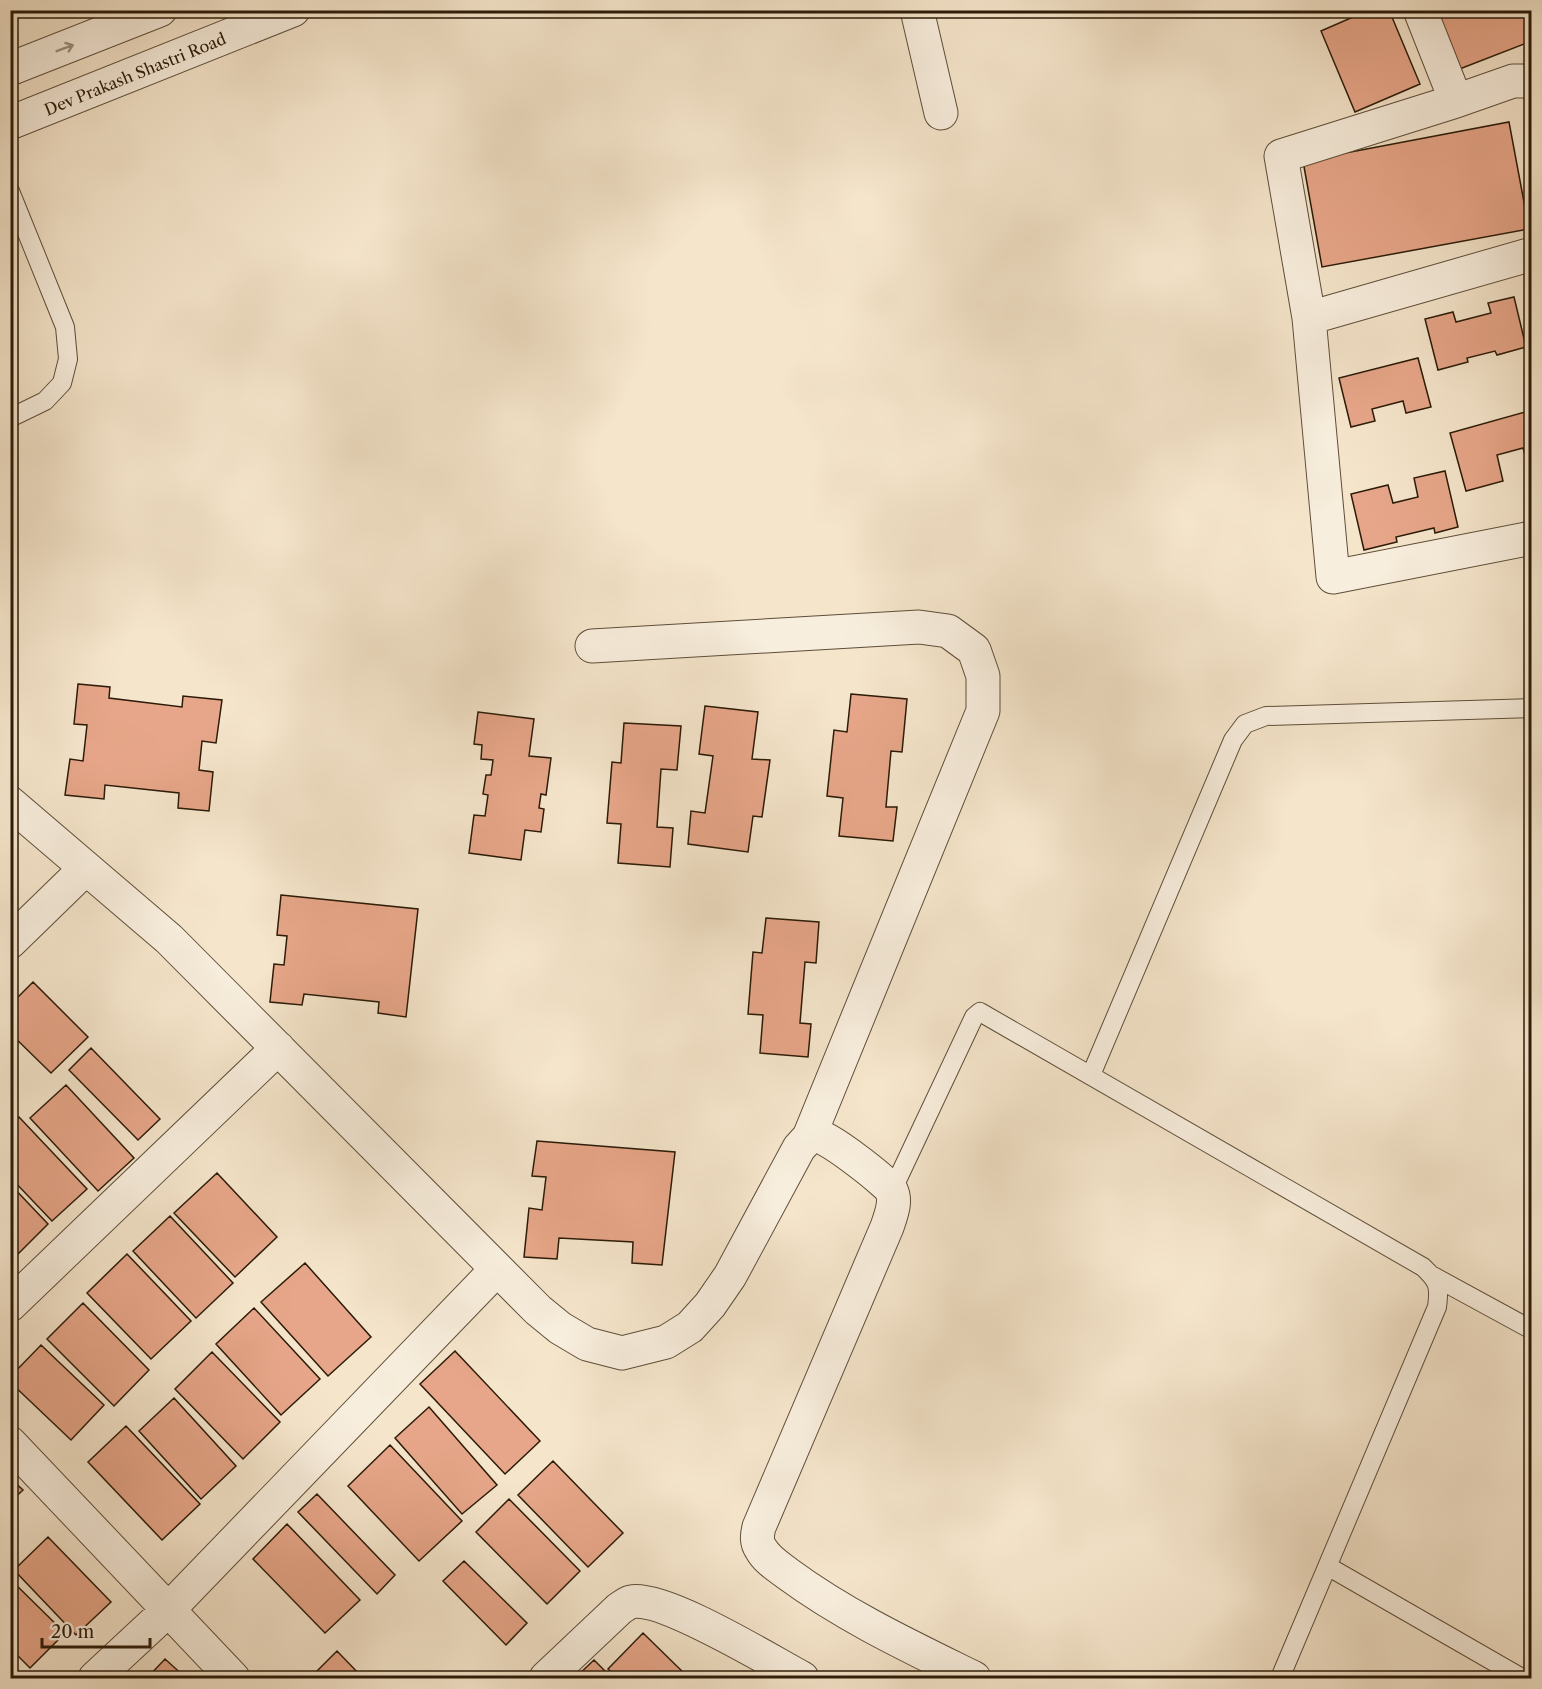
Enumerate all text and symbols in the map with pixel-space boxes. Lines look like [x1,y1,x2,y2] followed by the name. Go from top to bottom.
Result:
[41,28,229,120] street label: Dev Prakash Shastri Road
[55,42,74,53] one-way arrow
[42,1611,150,1649] scale bar
[51,1621,95,1643] text: 20 m

